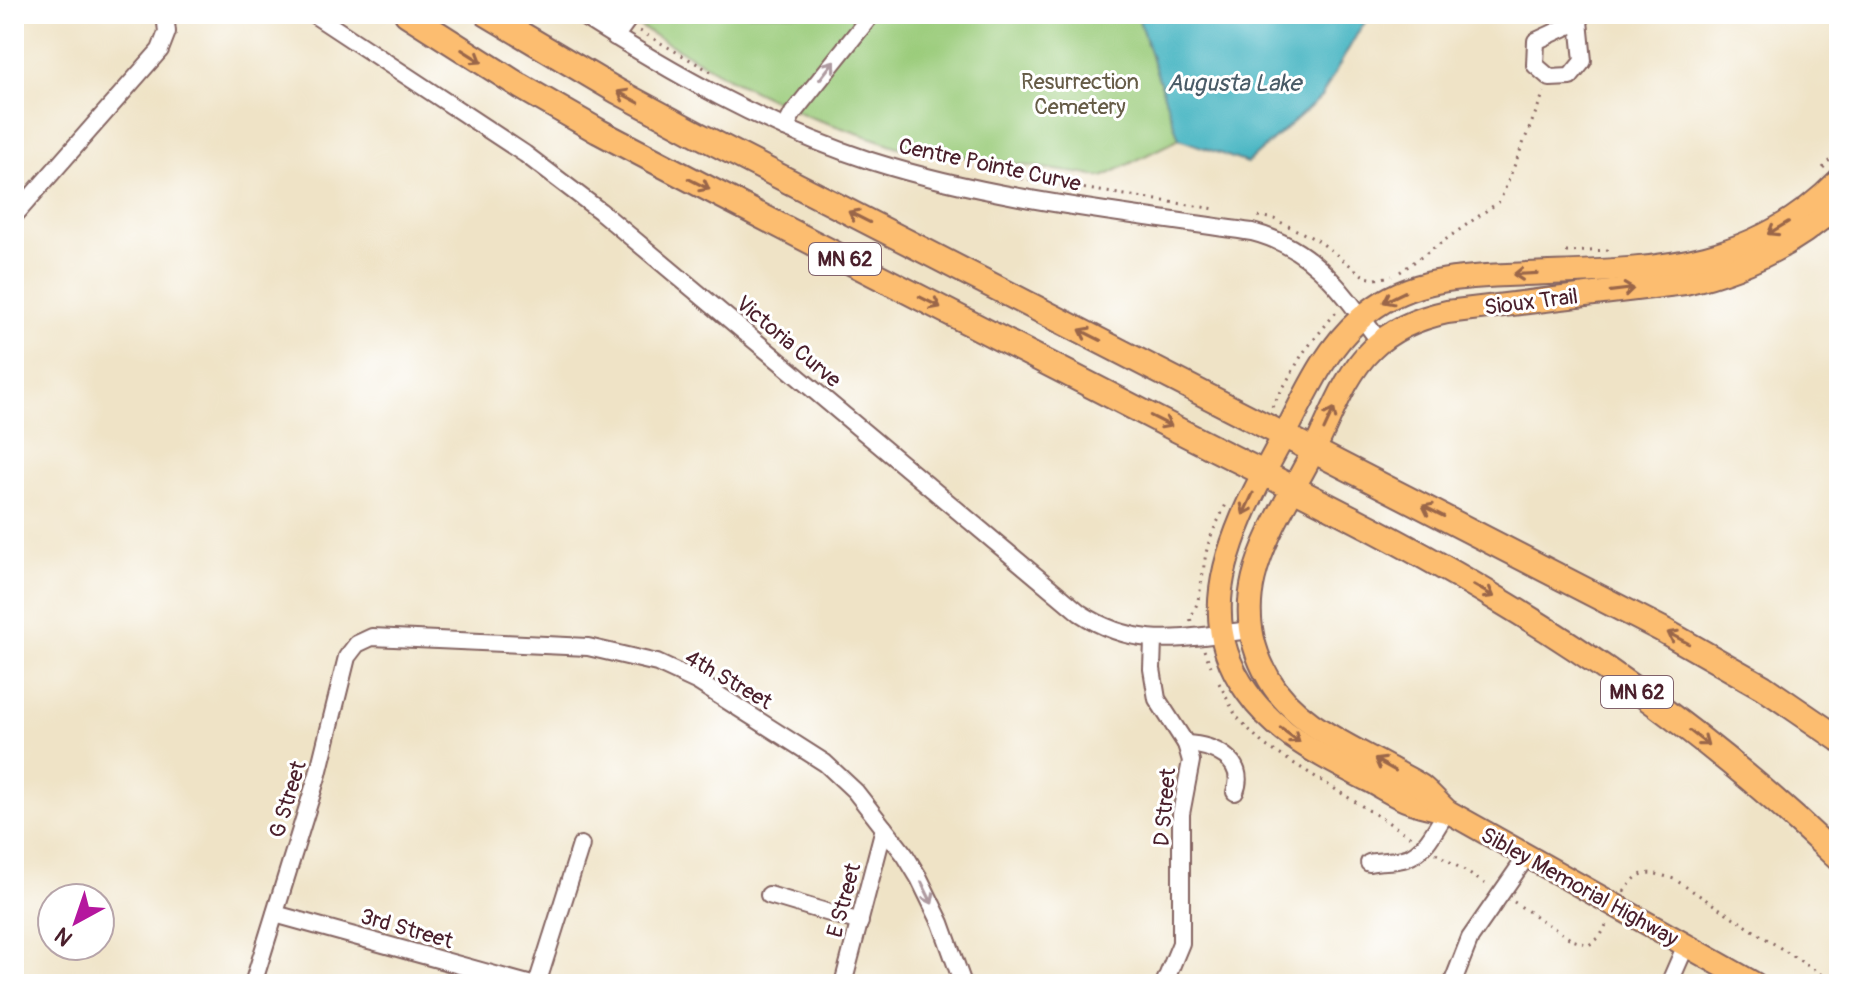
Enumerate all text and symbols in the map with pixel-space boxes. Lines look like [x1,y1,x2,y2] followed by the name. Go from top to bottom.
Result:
[460,49,483,65] one-way arrow
[819,60,836,81] one-way arrow
[1021,68,1139,121] park label: Resurrection Cemetery
[1167,69,1303,98] water label: Augusta Lake
[617,89,640,105] one-way arrow
[896,132,1084,198] street label: Centre Pointe Curve
[686,176,710,192] one-way arrow
[847,208,871,224] one-way arrow
[1767,221,1790,237] one-way arrow
[809,243,881,275] road number: MN 62
[1513,266,1539,281] one-way arrow
[1483,282,1580,322] street label: Sioux Trail
[1608,283,1635,298] one-way arrow
[730,290,847,394] street label: Victoria Curve
[1382,290,1406,305] one-way arrow
[918,295,942,311] one-way arrow
[1079,327,1103,343] one-way arrow
[1322,407,1337,431] one-way arrow
[1149,414,1173,429] one-way arrow
[1240,492,1255,516] one-way arrow
[1422,503,1446,519] one-way arrow
[1472,583,1495,599] one-way arrow
[1667,630,1690,646] one-way arrow
[680,644,777,716] street label: 4th Street
[1601,676,1673,708] road number: MN 62
[1278,727,1300,743] one-way arrow
[1688,729,1709,747] one-way arrow
[263,757,313,841] street label: G Street
[1373,757,1397,773] one-way arrow
[1148,767,1182,847] street label: D Street
[1476,821,1683,953] street label: Sibley Memorial Highway
[821,860,867,941] street label: E Street
[920,881,935,905] one-way arrow
[36,882,116,962] north arrow
[357,902,456,956] street label: 3rd Street
[49,921,78,952] text: N

